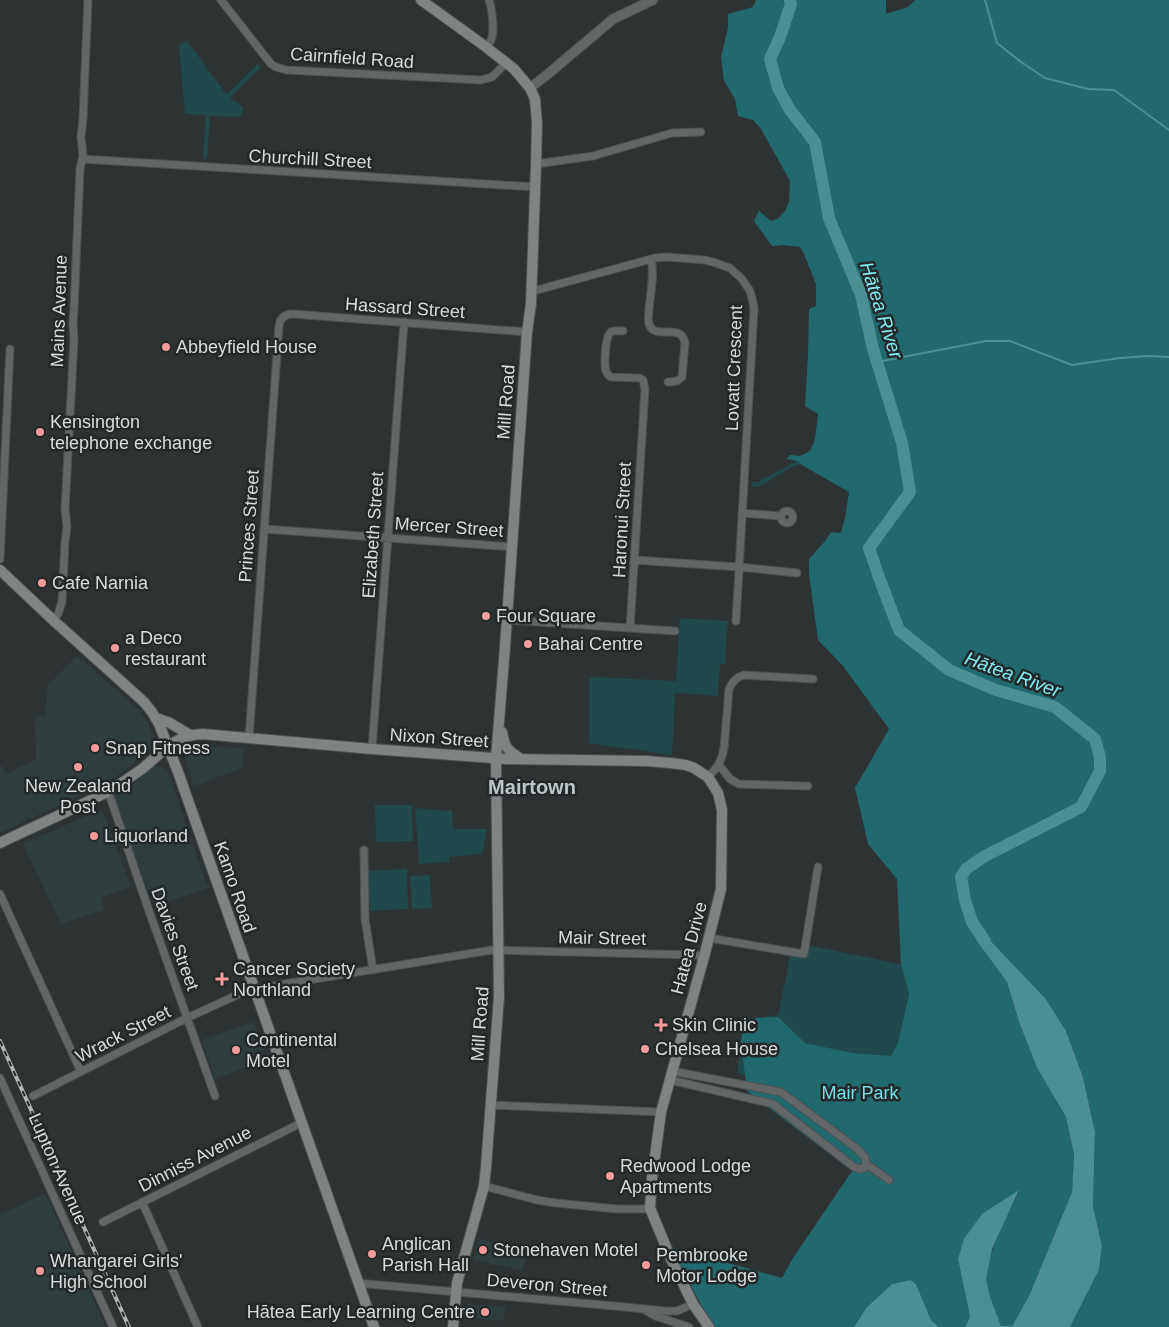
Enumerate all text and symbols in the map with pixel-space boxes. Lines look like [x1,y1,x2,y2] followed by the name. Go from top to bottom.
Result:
[289,44,415,72] street label: Cairnfield Road
[248,146,372,172] street label: Churchill Street
[47,254,71,368] street label: Mains Avenue
[856,259,907,362] water label: Hātea River
[344,294,466,322] street label: Hassard Street
[722,305,746,431] street label: Lovatt Crescent
[176,337,317,357] place label: Abbeyfield House
[160,341,172,353] marker: Abbeyfield House
[493,364,519,440] street label: Mill Road
[50,412,212,453] place label: Kensington telephone exchange
[34,426,46,438] marker: Kensington telephone exchange
[609,462,635,578] street label: Haronui Street
[235,469,263,583] street label: Princes Street
[359,471,387,599] street label: Elizabeth Street
[394,513,504,541] street label: Mercer Street
[52,573,149,593] place label: Cafe Narnia
[36,577,48,589] marker: Cafe Narnia
[496,606,596,626] place label: Four Square
[480,610,492,622] marker: Four Square
[125,628,206,669] place label: a Deco restaurant
[538,634,643,654] place label: Bahai Centre
[522,638,534,650] marker: Bahai Centre
[109,642,121,654] marker: a Deco restaurant
[962,647,1064,702] water label: Hātea River
[389,725,489,751] street label: Nixon Street
[105,738,210,758] place label: Snap Fitness
[89,742,101,754] marker: Snap Fitness
[72,761,84,773] marker: New Zealand Post
[25,776,131,817] place label: New Zealand Post
[488,776,576,798] district label: Mairtown
[104,826,188,846] place label: Liquorland
[88,830,100,842] marker: Liquorland
[210,839,260,935] street label: Kamo Road
[147,885,203,993] street label: Davies Street
[667,900,711,996] street label: Hatea Drive
[558,927,646,949] street label: Mair Street
[233,959,355,1000] place label: Cancer Society Northland
[215,972,229,986] marker: Cancer Society Northland
[467,986,493,1062] street label: Mill Road
[72,1002,174,1066] street label: Wrack Street
[672,1015,756,1035] place label: Skin Clinic
[654,1018,668,1032] marker: Skin Clinic
[246,1030,337,1071] place label: Continental Motel
[655,1039,778,1059] place label: Chelsea House
[639,1043,651,1055] marker: Chelsea House
[230,1044,242,1056] marker: Continental Motel
[821,1083,900,1103] park label: Mair Park
[25,1110,91,1228] street label: Lupton Avenue
[135,1122,255,1196] street label: Dinniss Avenue
[620,1156,751,1197] place label: Redwood Lodge Apartments
[604,1170,616,1182] marker: Redwood Lodge Apartments
[382,1234,469,1275] place label: Anglican Parish Hall
[493,1240,638,1260] place label: Stonehaven Motel
[477,1244,489,1256] marker: Stonehaven Motel
[656,1245,757,1286] place label: Pembrooke Motor Lodge
[366,1248,378,1260] marker: Anglican Parish Hall
[50,1251,182,1292] place label: Whangarei Girls' High School
[640,1259,652,1271] marker: Pembrooke Motor Lodge
[34,1265,46,1277] marker: Whangarei Girls' High School
[486,1270,608,1300] street label: Deveron Street
[247,1302,475,1322] place label: Hātea Early Learning Centre
[479,1306,491,1318] marker: Hātea Early Learning Centre

